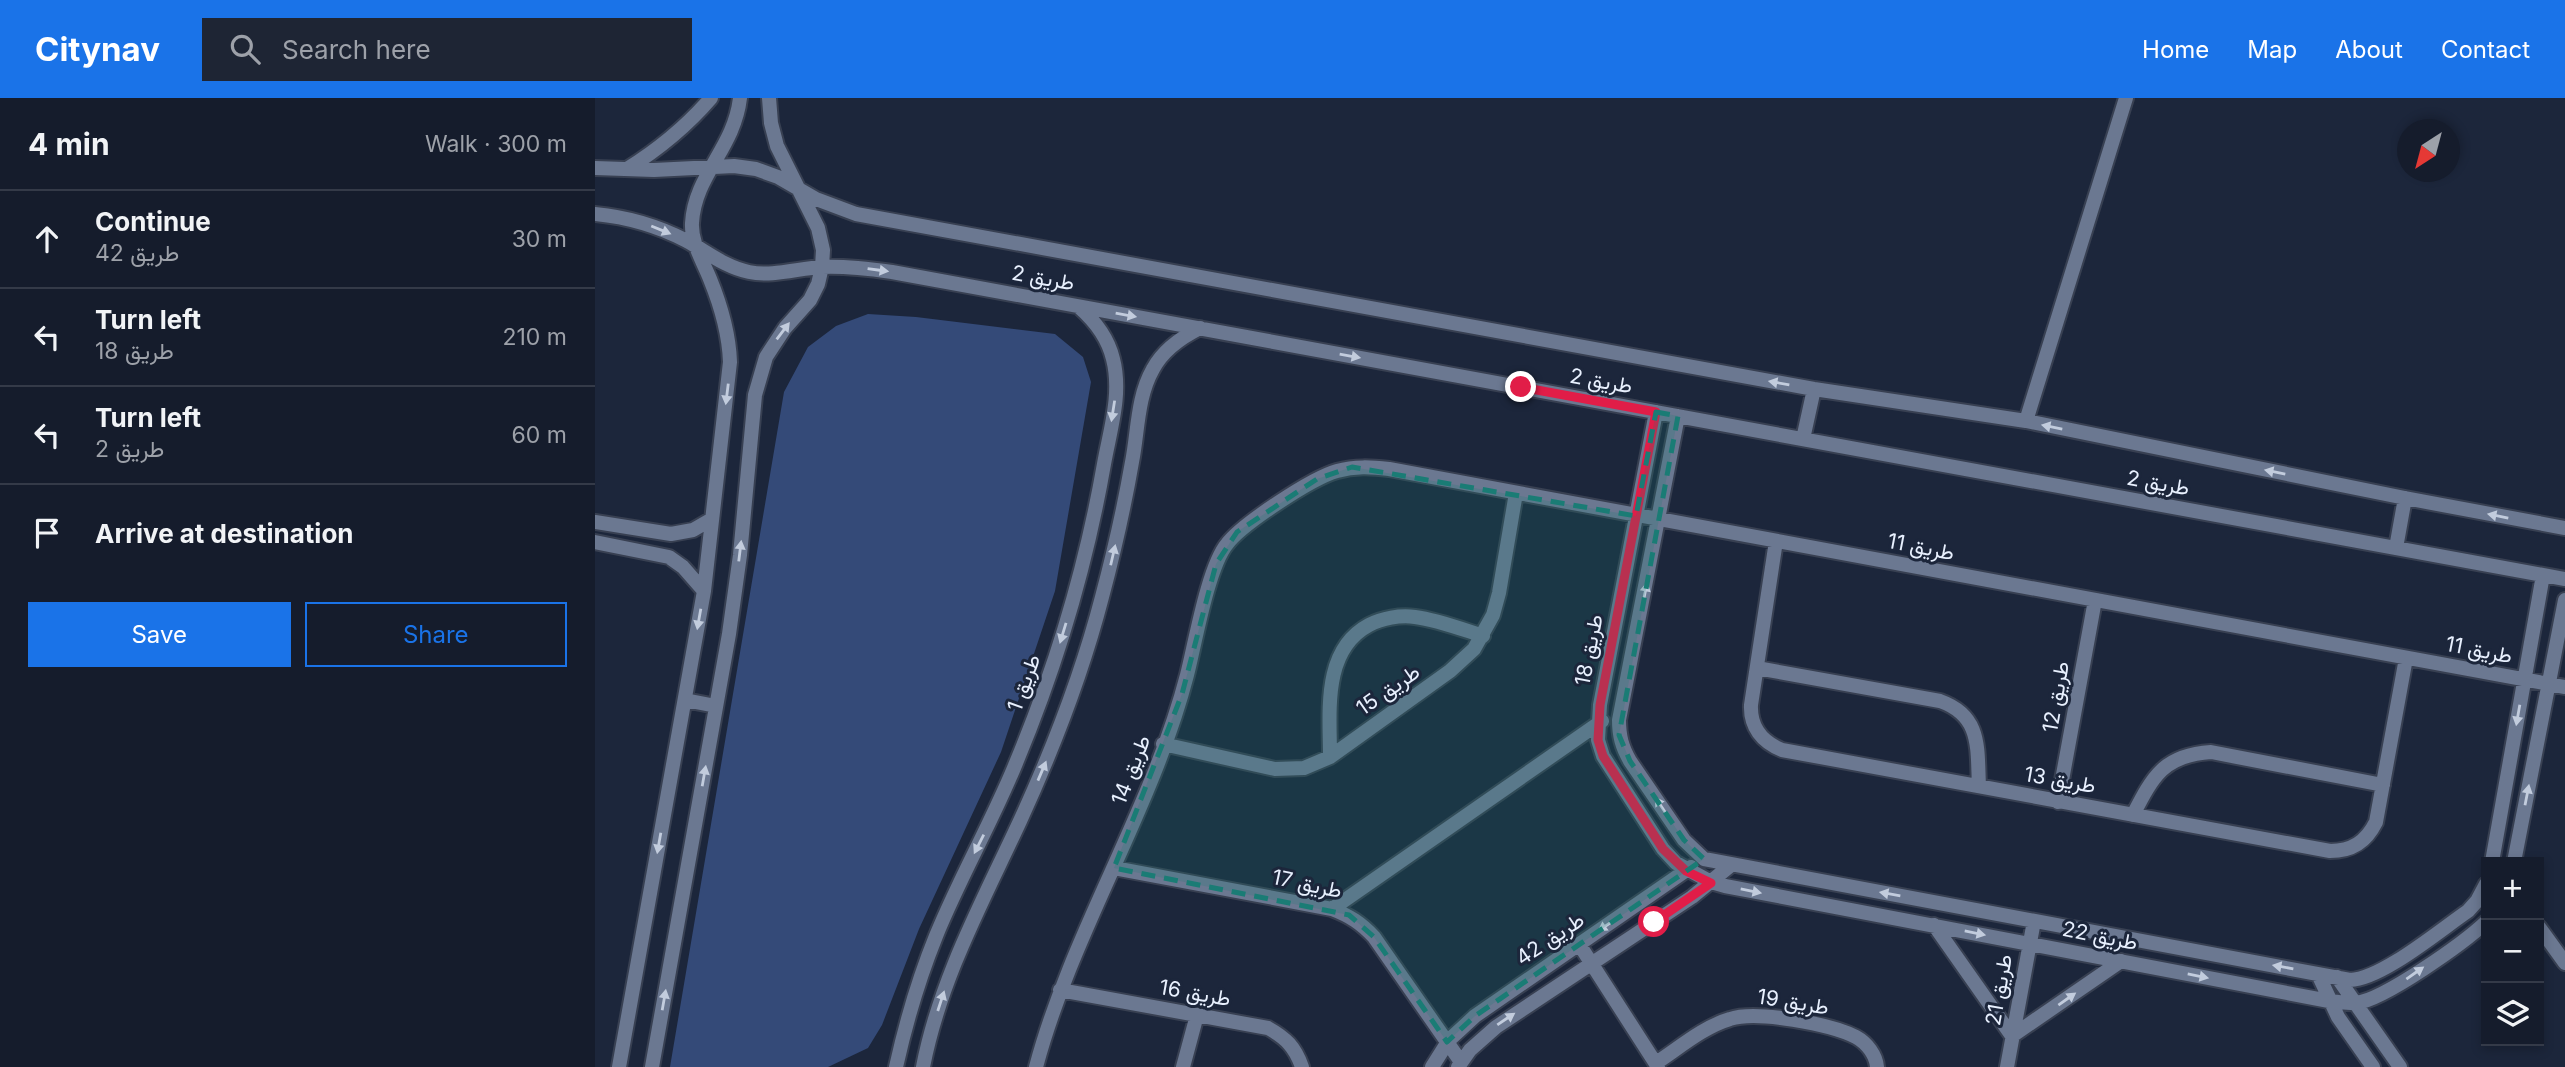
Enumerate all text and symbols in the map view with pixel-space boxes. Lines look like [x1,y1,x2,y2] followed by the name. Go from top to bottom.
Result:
[202,18,692,81] search box
[35,29,160,69] text: Citynav
[226,30,264,68] icon: search
[282,34,431,65] text: Search here
[2142,35,2209,64] text: Home
[2247,35,2297,64] text: Map
[2335,35,2403,64] text: About
[2441,35,2530,64] text: Contact
[2397,119,2460,182] north arrow
[28,126,110,162] text: 4 min
[425,130,567,158] text: Walk · 300 m
[95,206,211,237] text: Continue
[28,220,66,258] icon: ahead
[512,225,567,253] text: 30 m
[651,225,672,236] one-way arrow
[95,239,179,267] text: طريق 42
[1010,260,1076,296] street label: طريق 2
[867,264,889,275] one-way arrow
[95,304,201,335] text: Turn left
[1115,309,1137,320] one-way arrow
[28,318,66,356] icon: left
[502,323,567,351] text: 210 m
[776,323,791,341] one-way arrow
[95,337,174,365] text: طريق 18
[1339,351,1361,362] one-way arrow
[1568,363,1634,399] street label: طريق 2
[1505,371,1536,402] route end
[1768,377,1790,388] one-way arrow
[721,383,732,405] one-way arrow
[1107,400,1118,422] one-way arrow
[95,402,201,433] text: Turn left
[28,416,66,454] icon: left
[512,421,567,449] text: 60 m
[2041,421,2063,432] one-way arrow
[95,435,164,463] text: طريق 2
[2125,465,2191,501] street label: طريق 2
[2264,466,2286,477] one-way arrow
[2487,510,2509,521] one-way arrow
[28,514,66,552] icon: arrive
[95,518,354,549] text: Arrive at destination
[1885,528,1957,566] street label: طريق 11
[735,540,746,562] one-way arrow
[1108,544,1119,566] one-way arrow
[1639,582,1650,604] one-way arrow
[28,602,291,667] button: Save
[305,602,567,667] button: Share
[693,608,704,630] one-way arrow
[1569,612,1609,688] street label: طريق 18
[1058,623,1068,644] one-way arrow
[2443,631,2515,669] street label: طريق 11
[1002,651,1046,715] street label: طريق 1
[1351,659,1425,721] street label: طريق 15
[2037,659,2075,735] street label: طريق 12
[2512,704,2523,726] one-way arrow
[1106,731,1156,809] street label: طريق 14
[1037,760,1048,781] one-way arrow
[2022,761,2098,799] street label: طريق 13
[698,765,709,787] one-way arrow
[2522,784,2533,806] one-way arrow
[1654,797,1668,815] one-way arrow
[653,832,664,854] one-way arrow
[973,834,985,854] one-way arrow
[2481,857,2544,1046] map controls
[2481,857,2544,920] button: +
[1270,864,1344,904] street label: طريق 17
[1740,885,1762,896] one-way arrow
[1879,889,1901,900] one-way arrow
[1638,906,1669,937] route start
[1511,907,1589,971] street label: طريق 42
[2060,916,2140,956] street label: طريق 22
[1598,918,1616,932] one-way arrow
[2481,920,2544,983] button: −
[1964,928,1986,939] one-way arrow
[1980,952,2018,1028] street label: طريق 21
[2272,962,2294,973] one-way arrow
[2406,966,2424,980] one-way arrow
[2187,970,2209,981] one-way arrow
[1157,974,1233,1012] street label: طريق 16
[2481,983,2544,1046] button: layers
[1755,984,1831,1020] street label: طريق 19
[659,989,670,1011] one-way arrow
[936,991,947,1012] one-way arrow
[2058,992,2076,1006] one-way arrow
[1497,1013,1516,1026] one-way arrow

